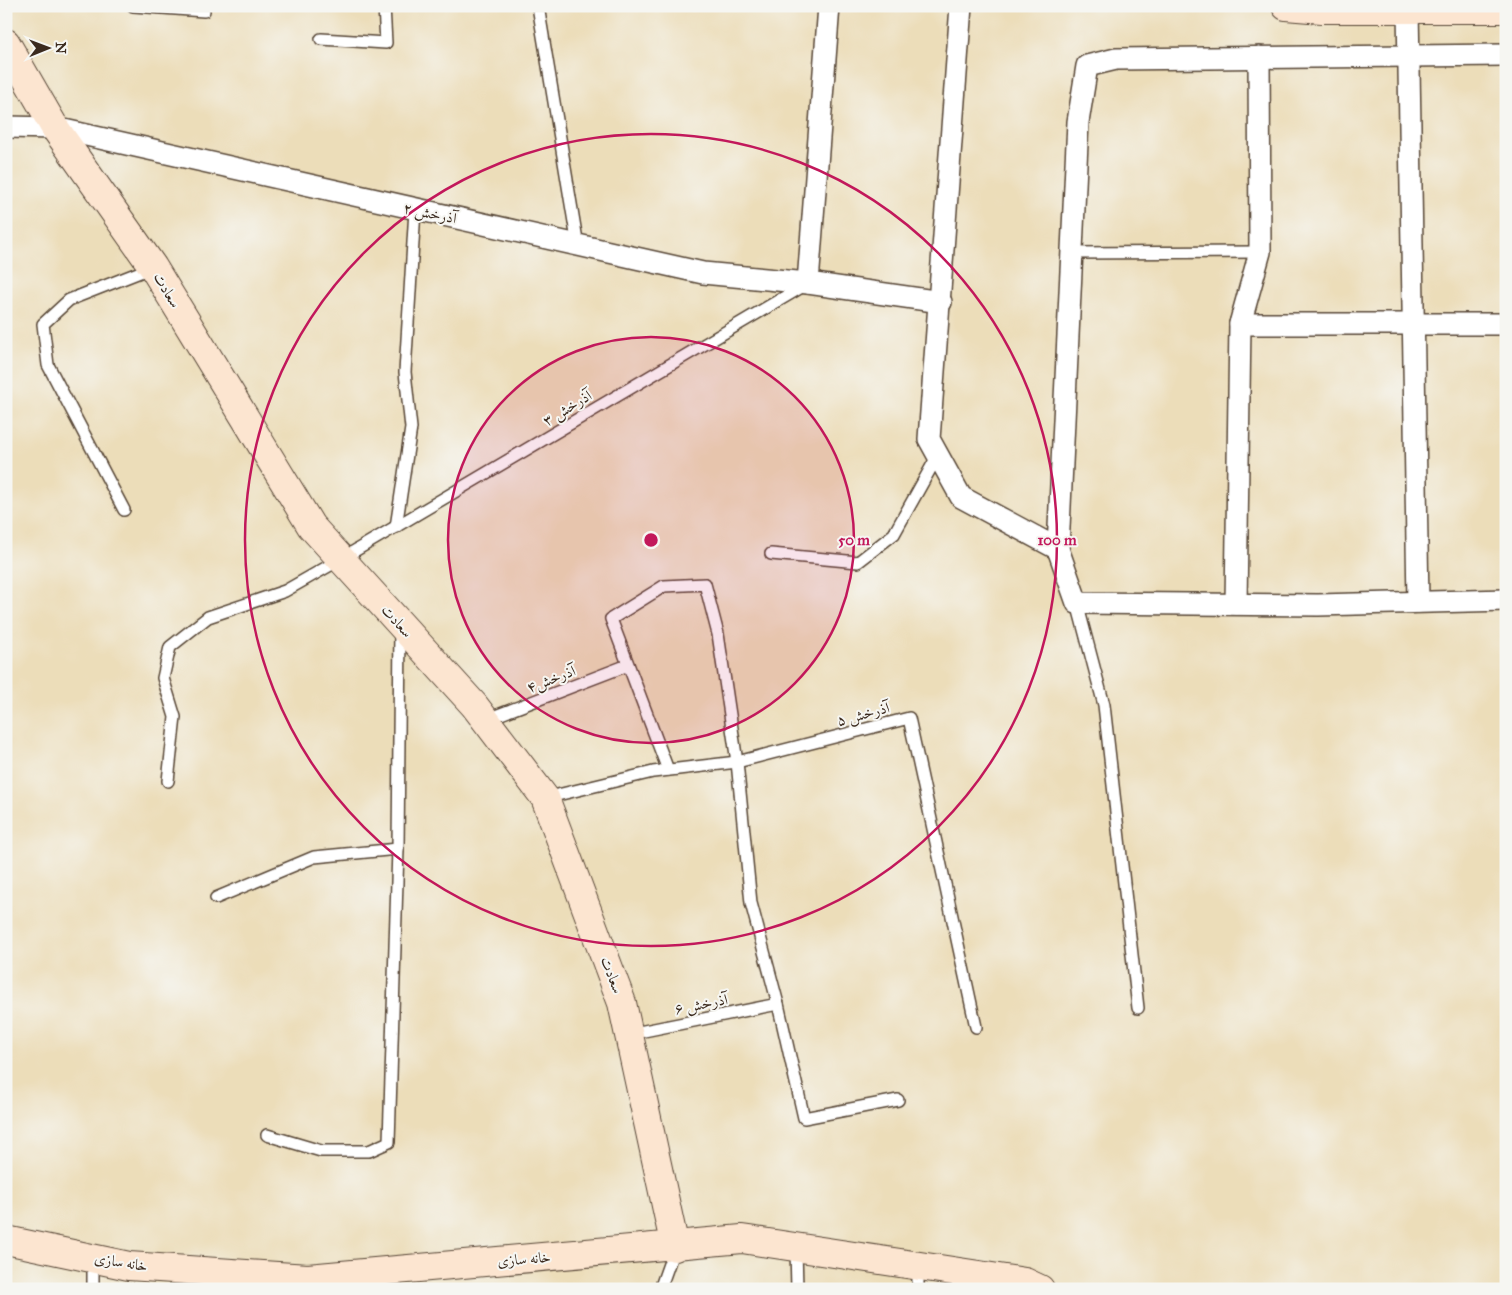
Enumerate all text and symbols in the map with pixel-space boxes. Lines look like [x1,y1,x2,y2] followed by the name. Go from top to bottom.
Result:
[22,22,72,72] north arrow
[52,42,69,54] text: N
[402,199,460,229] street label: آذرخش ۲
[149,269,185,311] street label: سعادت
[539,385,597,430] street label: آذرخش ۳
[642,531,660,549] centre of rings
[838,531,870,549] text: 50 m
[1037,531,1077,549] text: 100 m
[378,601,416,641] street label: سعادت
[524,661,580,697] street label: آذرخش۴
[835,698,893,731] street label: آذرخش ۵
[597,954,627,996] street label: سعادت
[673,990,731,1019] street label: آذرخش ۶
[496,1248,552,1270] street label: خانه سازی
[93,1249,149,1275] street label: خانه سازی

